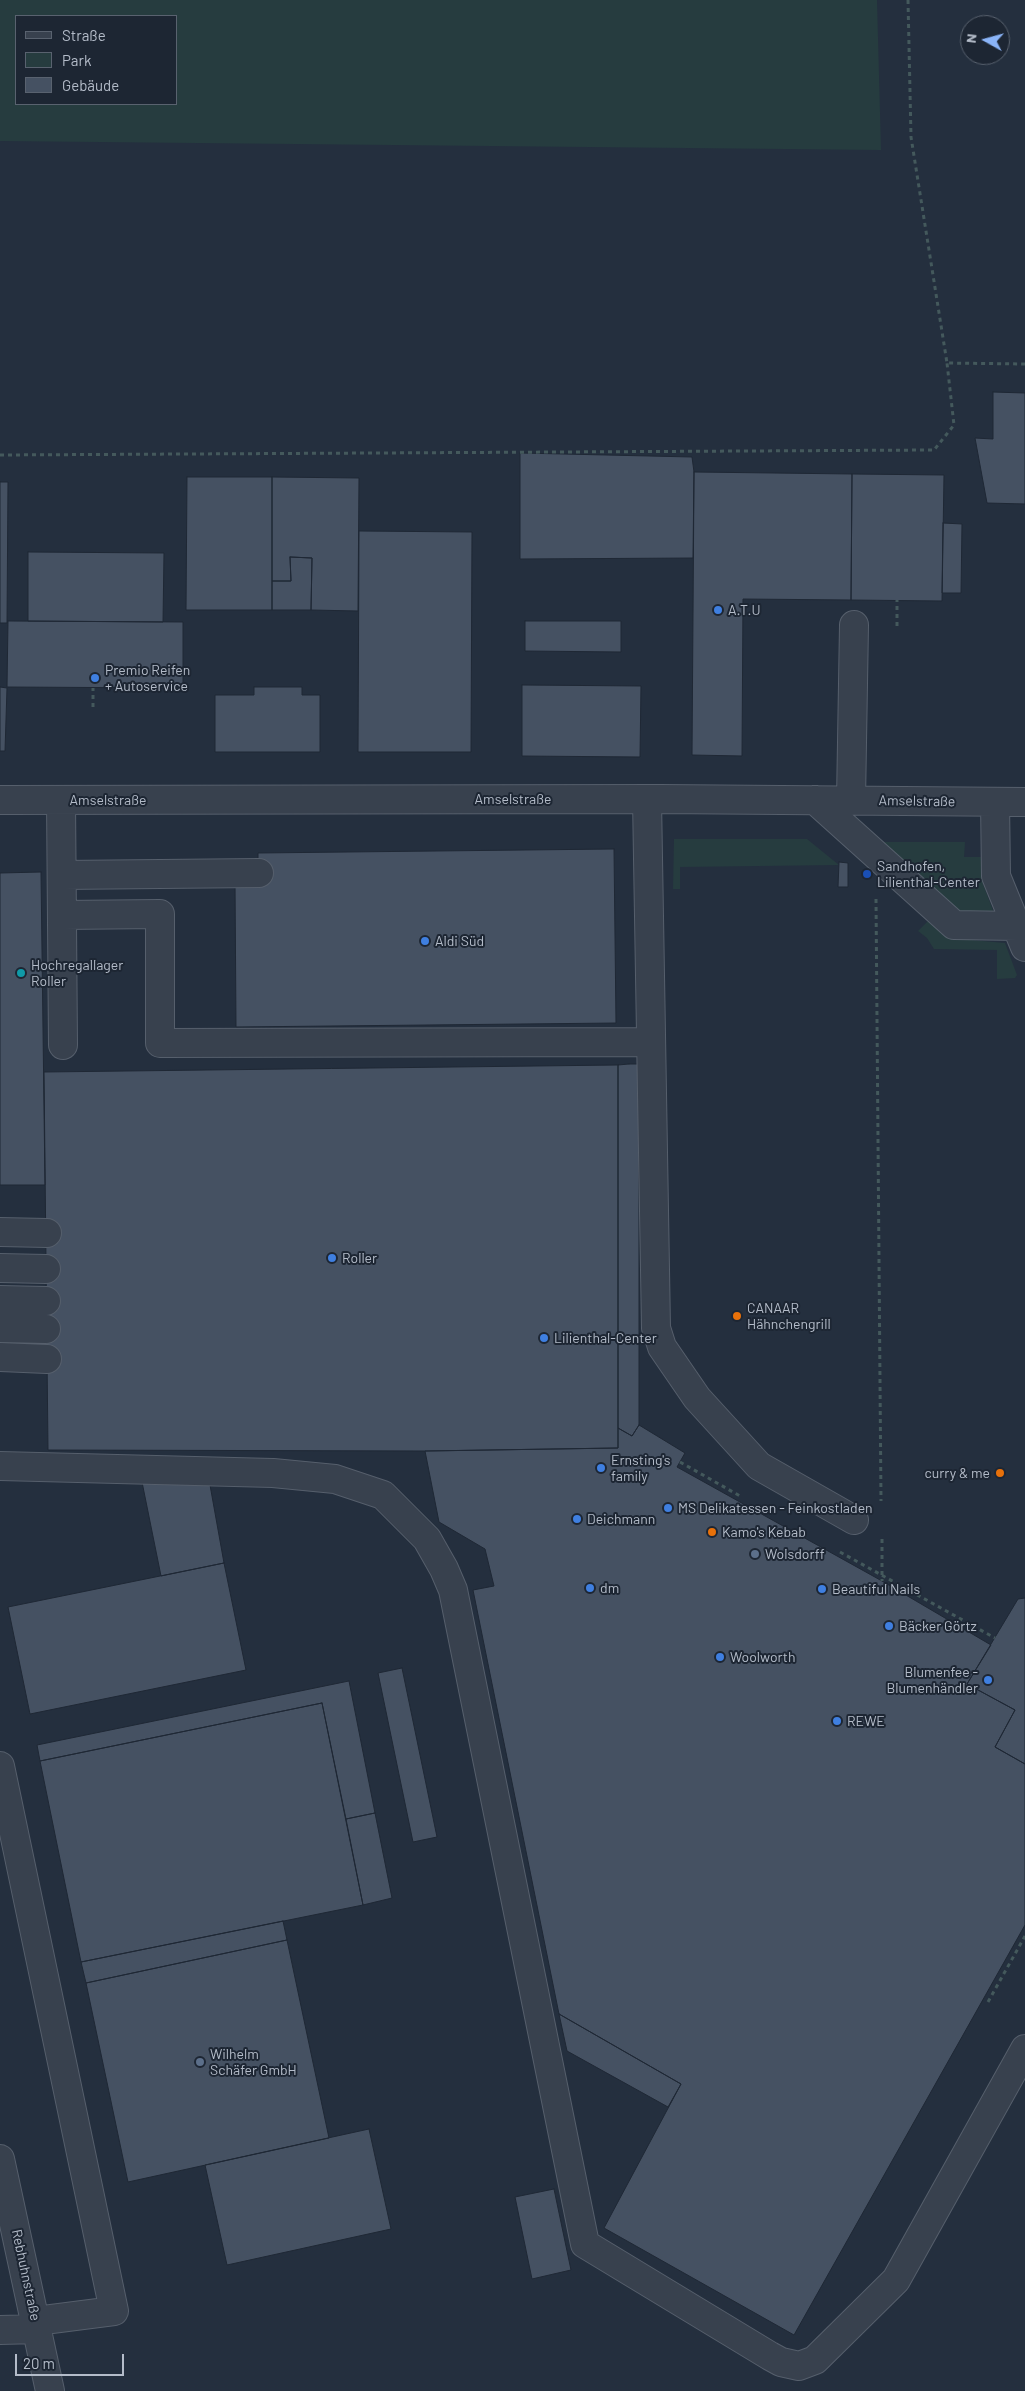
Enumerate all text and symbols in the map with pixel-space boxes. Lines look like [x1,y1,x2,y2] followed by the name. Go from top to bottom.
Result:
[15,15,178,105] legend
[960,15,1010,65] north arrow
[62,26,106,44] text: Straße
[962,33,980,44] text: N
[62,51,91,69] text: Park
[62,76,119,94] text: Gebäude
[728,602,760,618] place label: A.T.U
[712,604,724,616] marker: A.T.U
[105,662,190,694] place label: Premio Reifen + Autoservice
[89,672,101,684] marker: Premio Reifen + Autoservice
[475,791,551,807] street label: Amselstraße
[70,792,146,808] street label: Amselstraße
[878,792,956,810] street label: Amselstraße
[877,858,980,890] place label: Sandhofen, Lilienthal-Center
[861,868,873,880] marker: Sandhofen, Lilienthal-Center
[435,933,484,949] place label: Aldi Süd
[419,935,431,947] marker: Aldi Süd
[31,957,123,990] place label: Hochregallager Roller
[15,967,27,979] marker: Hochregallager Roller
[342,1250,377,1266] place label: Roller
[326,1252,338,1264] marker: Roller
[747,1300,831,1332] place label: CANAAR Hähnchengrill
[731,1310,743,1322] marker: CANAAR Hähnchengrill
[554,1330,657,1346] place label: Lilienthal-Center
[538,1332,550,1344] marker: Lilienthal-Center
[611,1452,671,1484] place label: Ernsting's family
[595,1462,607,1474] marker: Ernsting's family
[924,1465,990,1481] place label: curry & me
[994,1467,1006,1479] marker: curry & me
[678,1500,873,1516] place label: MS Delikatessen - Feinkostladen
[662,1502,674,1514] marker: MS Delikatessen - Feinkostladen
[587,1511,655,1527] place label: Deichmann
[571,1513,583,1525] marker: Deichmann
[722,1524,806,1540] place label: Kamo's Kebab
[706,1526,718,1538] marker: Kamo's Kebab
[765,1546,825,1562] place label: Wolsdorff
[749,1548,761,1560] marker: Wolsdorff
[600,1580,619,1596] place label: dm
[832,1581,920,1597] place label: Beautiful Nails
[584,1582,596,1594] marker: dm
[816,1583,828,1595] marker: Beautiful Nails
[899,1618,977,1634] place label: Bäcker Görtz
[883,1620,895,1632] marker: Bäcker Görtz
[730,1649,796,1665] place label: Woolworth
[714,1651,726,1663] marker: Woolworth
[886,1664,978,1696] place label: Blumenfee - Blumenhändler
[982,1674,994,1686] marker: Blumenfee - Blumenhändler
[847,1713,885,1729] place label: REWE
[831,1715,843,1727] marker: REWE
[210,2046,297,2078] place label: Wilhelm Schäfer GmbH
[194,2056,206,2068] marker: Wilhelm Schäfer GmbH
[8,2228,44,2322] street label: Rebhuhnstraße
[18,2344,126,2376] scale bar
[23,2354,55,2372] text: 20 m

